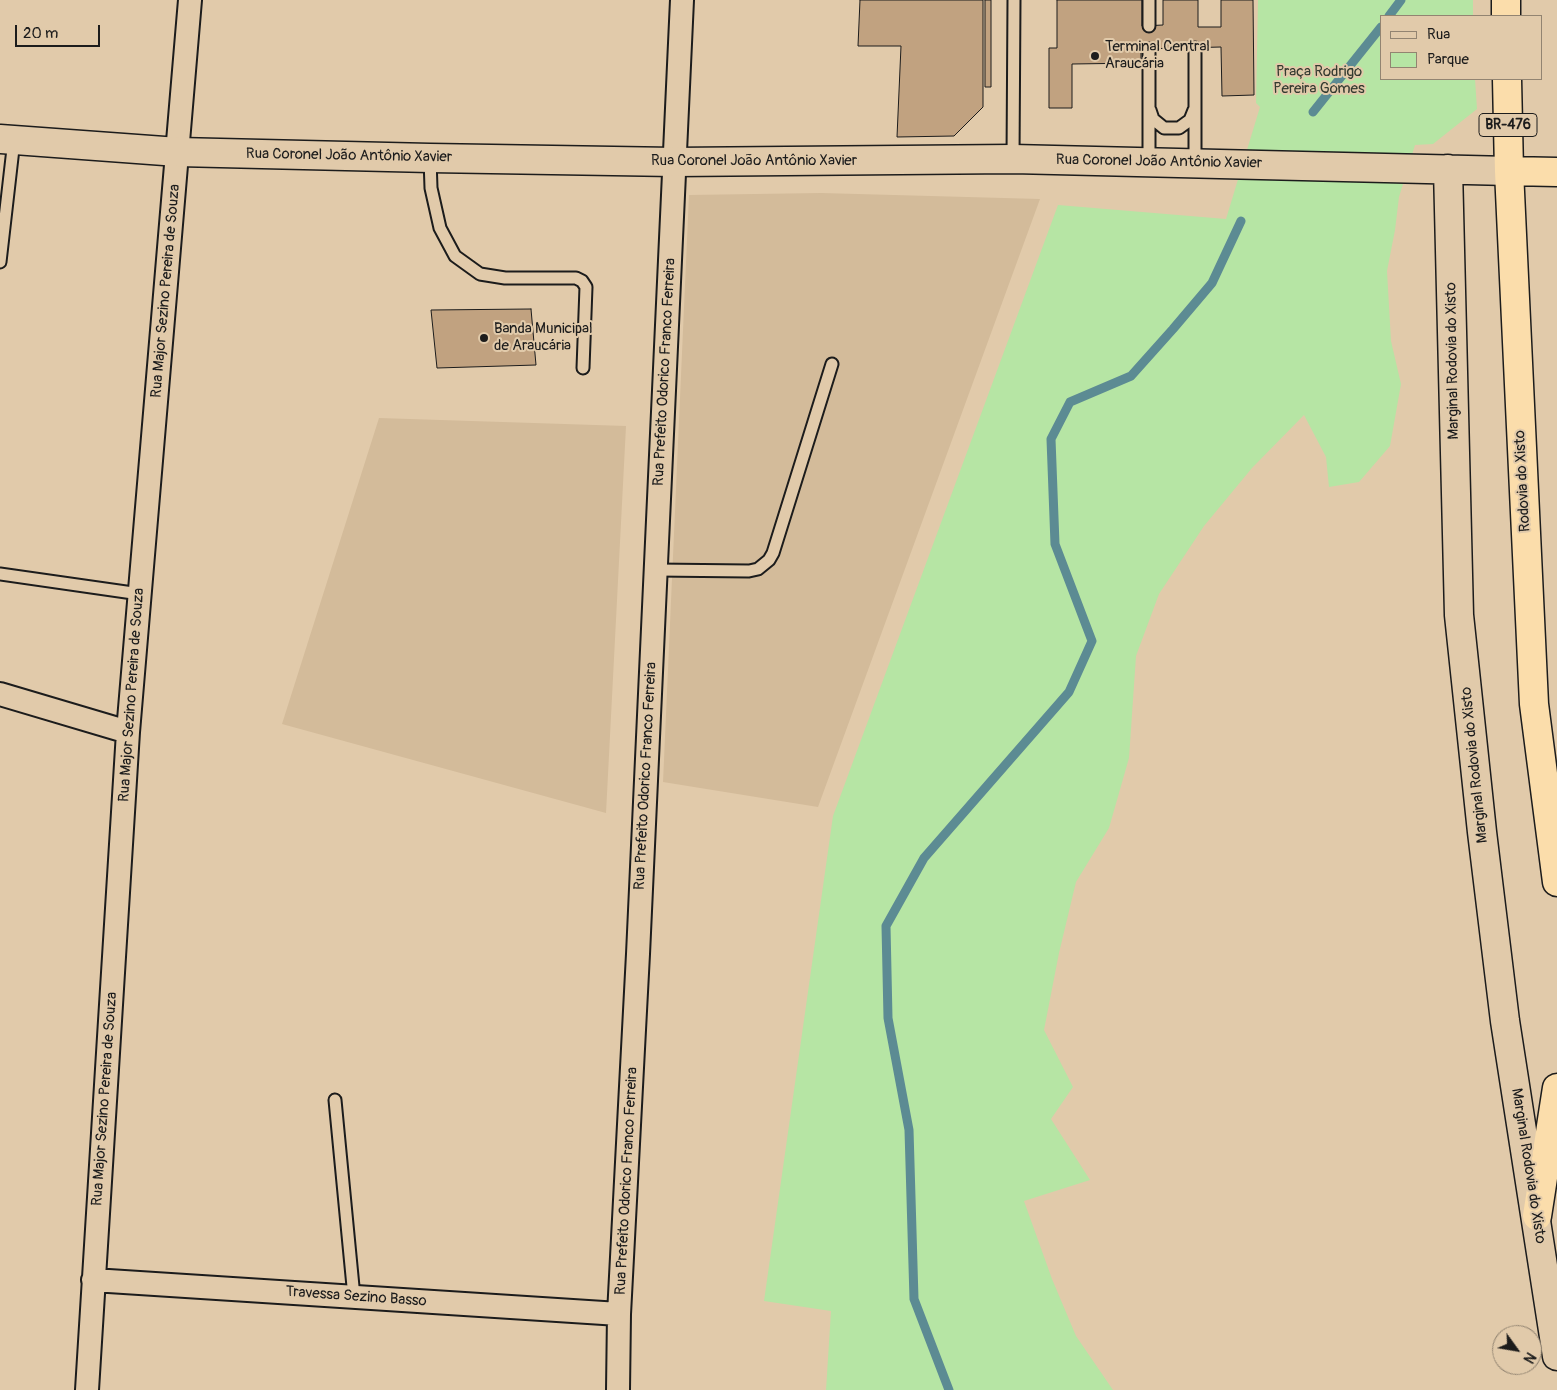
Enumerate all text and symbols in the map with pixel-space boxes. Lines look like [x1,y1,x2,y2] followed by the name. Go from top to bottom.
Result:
[18,15,102,47] scale bar
[1380,15,1542,80] legend
[23,24,58,43] text: 20 m
[1427,25,1450,44] text: Rua
[1105,38,1210,73] place label: Terminal Central Araucária
[1089,50,1101,62] marker: Terminal Central Araucária
[1427,50,1469,69] text: Parque
[1273,63,1365,98] park label: Praça Rodrigo Pereira Gomes
[1479,114,1537,136] road number: BR-476
[246,145,452,167] street label: Rua Coronel João Antônio Xavier
[1056,151,1262,173] street label: Rua Coronel João Antônio Xavier
[651,152,857,170] street label: Rua Coronel João Antônio Xavier
[148,183,184,399] street label: Rua Major Sezino Pereira de Souza
[650,258,680,486] street label: Rua Prefeito Odorico Franco Ferreira
[1443,282,1463,440] street label: Marginal Rodovia do Xisto
[494,320,593,355] place label: Banda Municipal de Araucária
[478,332,490,344] marker: Banda Municipal de Araucária
[1511,430,1535,532] street label: Rodovia do Xisto
[116,587,148,803] street label: Rua Major Sezino Pereira de Souza
[631,662,661,890] street label: Rua Prefeito Odorico Franco Ferreira
[1458,686,1492,844] street label: Marginal Rodovia do Xisto
[89,991,121,1207] street label: Rua Major Sezino Pereira de Souza
[612,1067,642,1295] street label: Rua Prefeito Odorico Franco Ferreira
[1507,1087,1549,1245] street label: Marginal Rodovia do Xisto
[285,1283,427,1311] street label: Travessa Sezino Basso
[1492,1325,1542,1375] north arrow
[1520,1349,1539,1366] text: N

